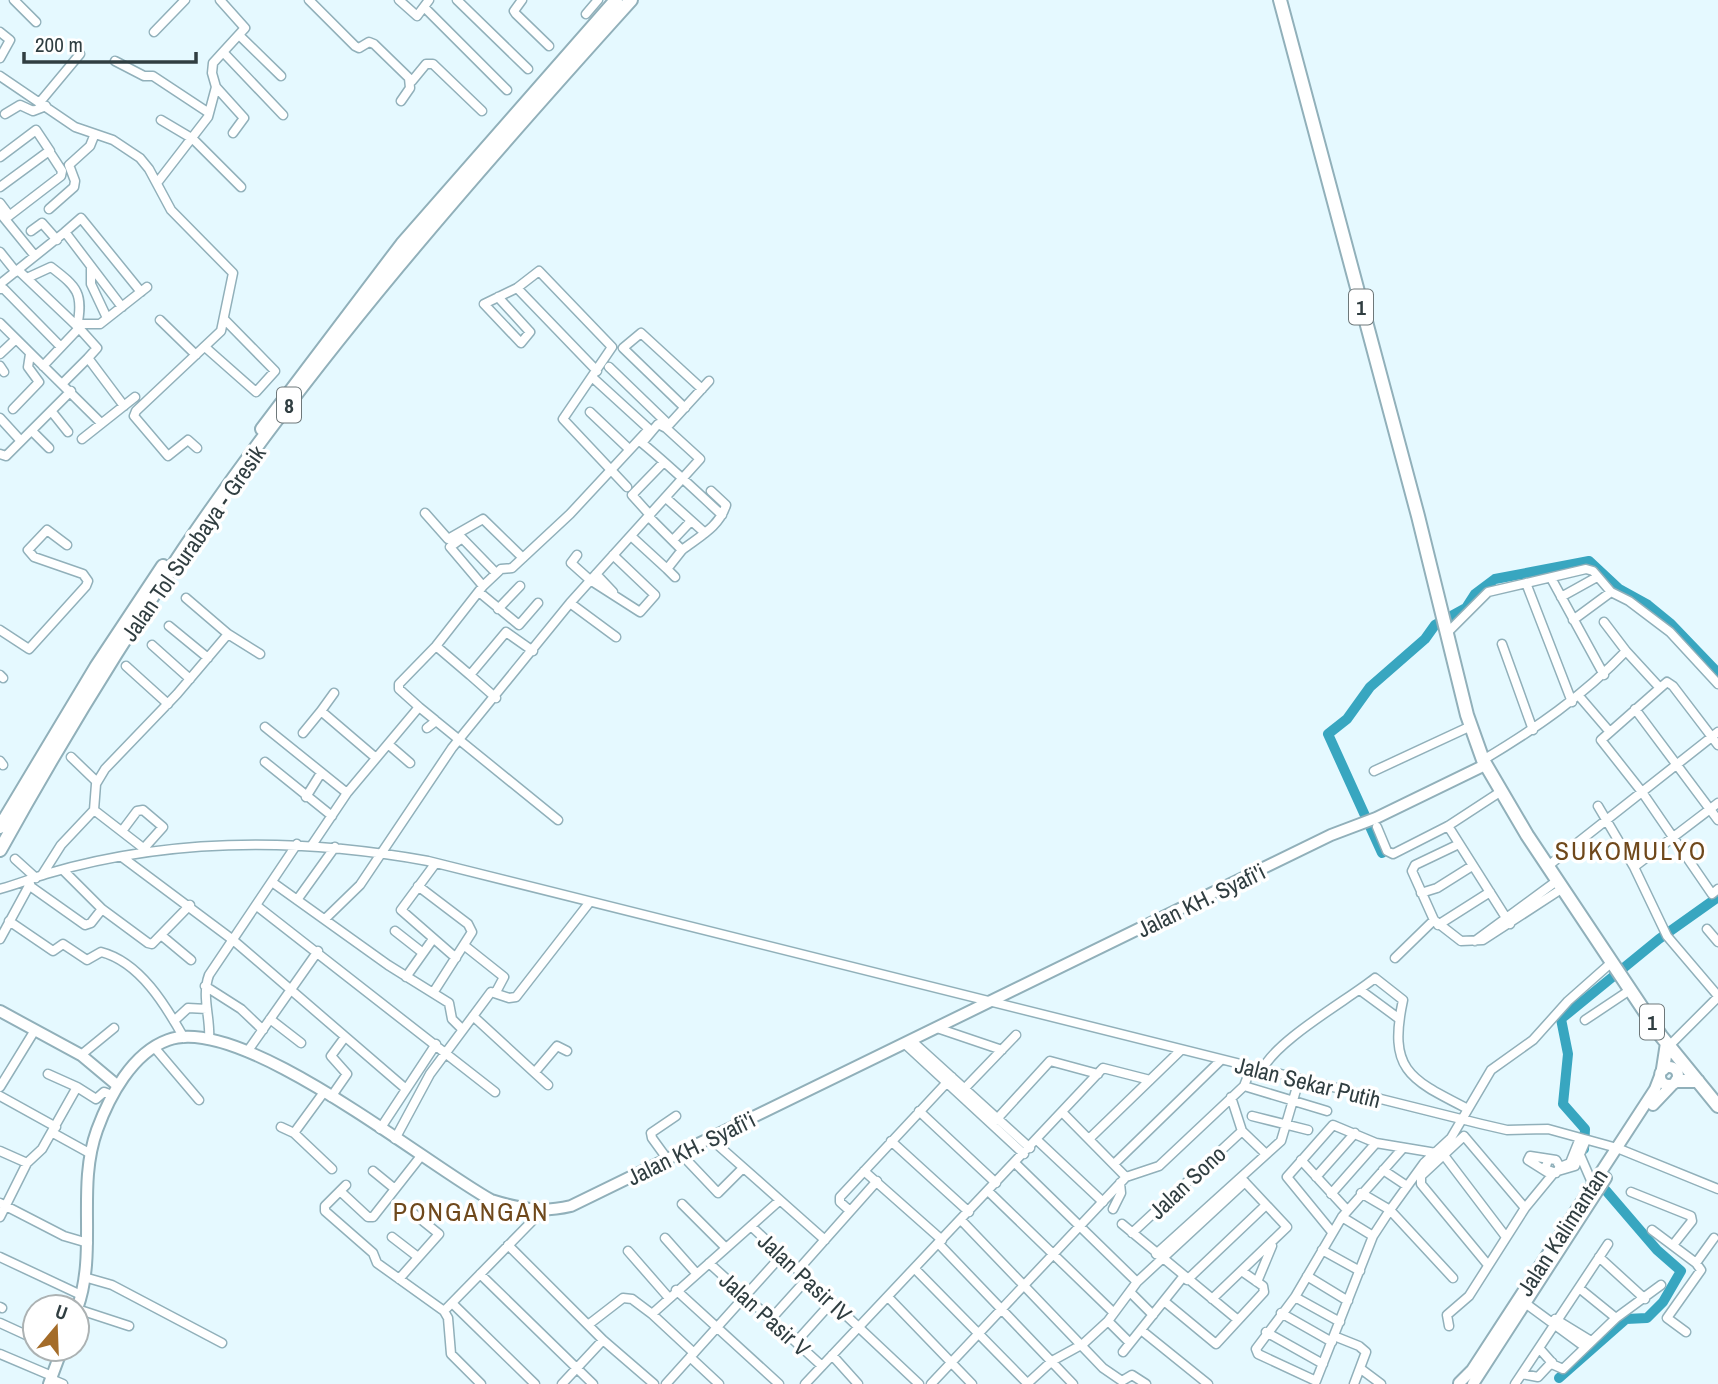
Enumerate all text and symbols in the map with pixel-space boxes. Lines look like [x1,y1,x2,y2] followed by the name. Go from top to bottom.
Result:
[24,21,196,65] scale bar
[35,30,83,59] text: 200 m
[1349,290,1373,324] road number: 1
[277,388,301,422] road number: 8
[114,438,273,647] street label: Jalan Tol Surabaya - Gresik
[1555,833,1707,868] district label: SUKOMULYO
[1132,856,1270,944] street label: Jalan KH. Syafi'i
[1640,1004,1664,1040] road number: 1
[1232,1049,1384,1115] street label: Jalan Sekar Putih
[622,1104,760,1192] street label: Jalan KH. Syafi'i
[1142,1138,1232,1226] street label: Jalan Sono
[1509,1162,1615,1302] street label: Jalan Kalimantan
[393,1194,549,1229] district label: PONGANGAN
[751,1226,859,1329] street label: Jalan Pasir IV
[713,1265,817,1363] street label: Jalan Pasir V
[21,1293,91,1363] north arrow
[52,1298,71,1326] text: U

